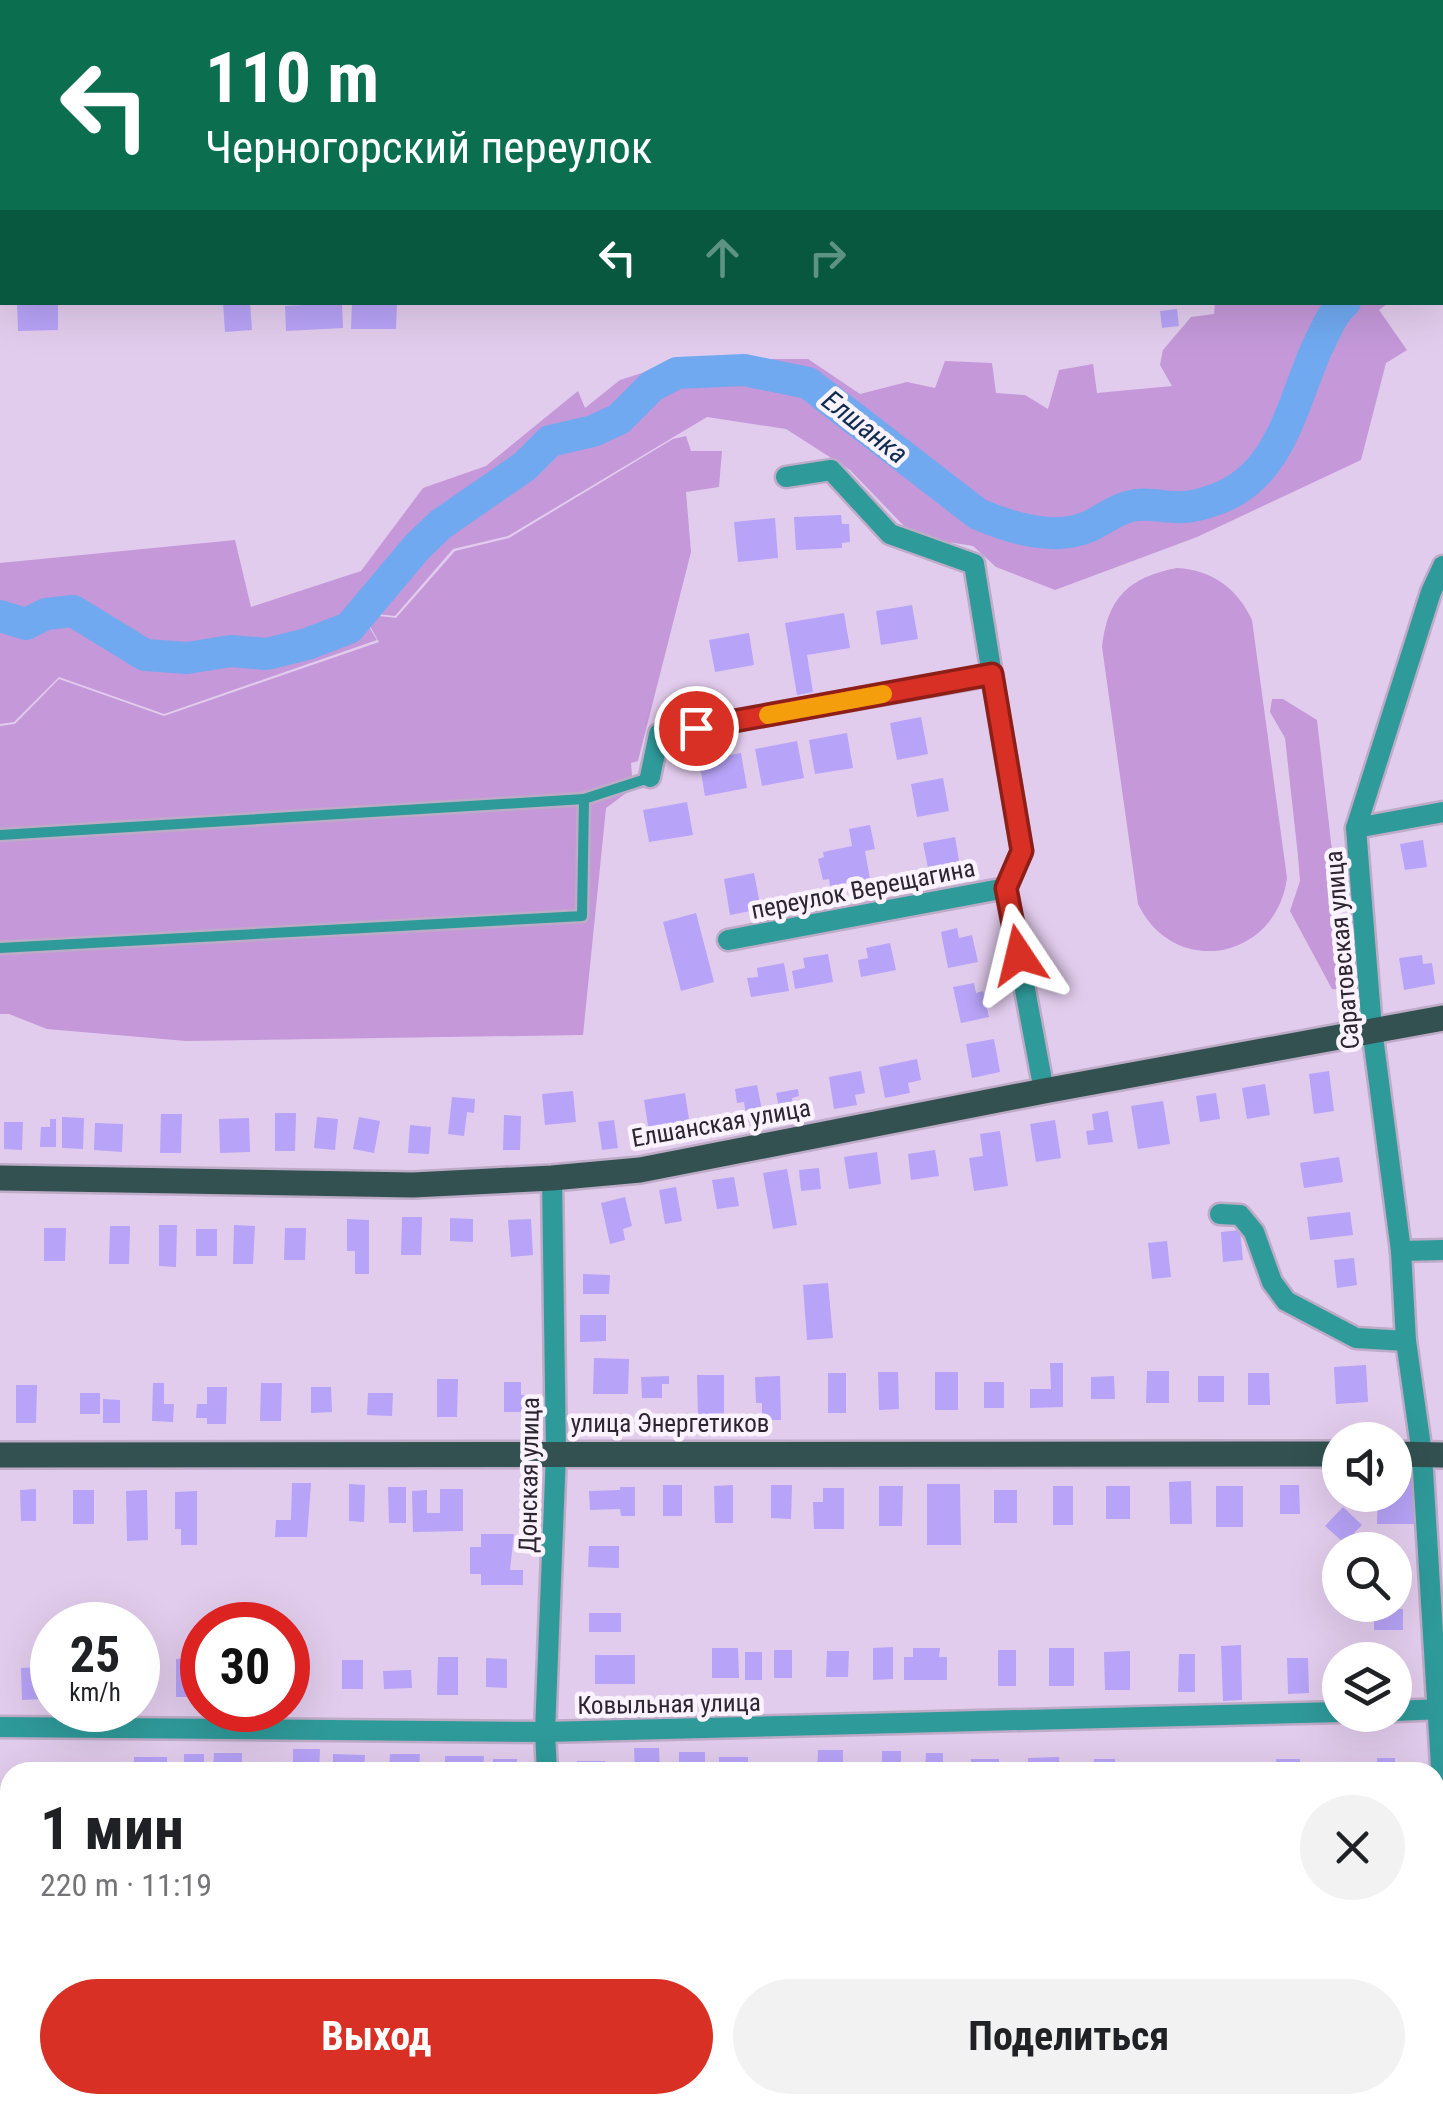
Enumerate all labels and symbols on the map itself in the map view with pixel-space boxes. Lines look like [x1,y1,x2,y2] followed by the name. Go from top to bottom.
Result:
[816,383,914,471] water label: Елшанка
[654,686,739,771] pin
[1319,849,1365,1051] street label: Саратовская улица
[749,853,977,925] street label: переулок Верещагина
[967,903,1071,1007] position arrow
[629,1093,813,1153] street label: Елшанская улица
[513,1397,545,1553] street label: Донская улица
[571,1409,769,1438] street label: улица Энергетиков
[180,1602,310,1732] speed limit sign: 30
[577,1688,761,1720] street label: Ковыльная улица

